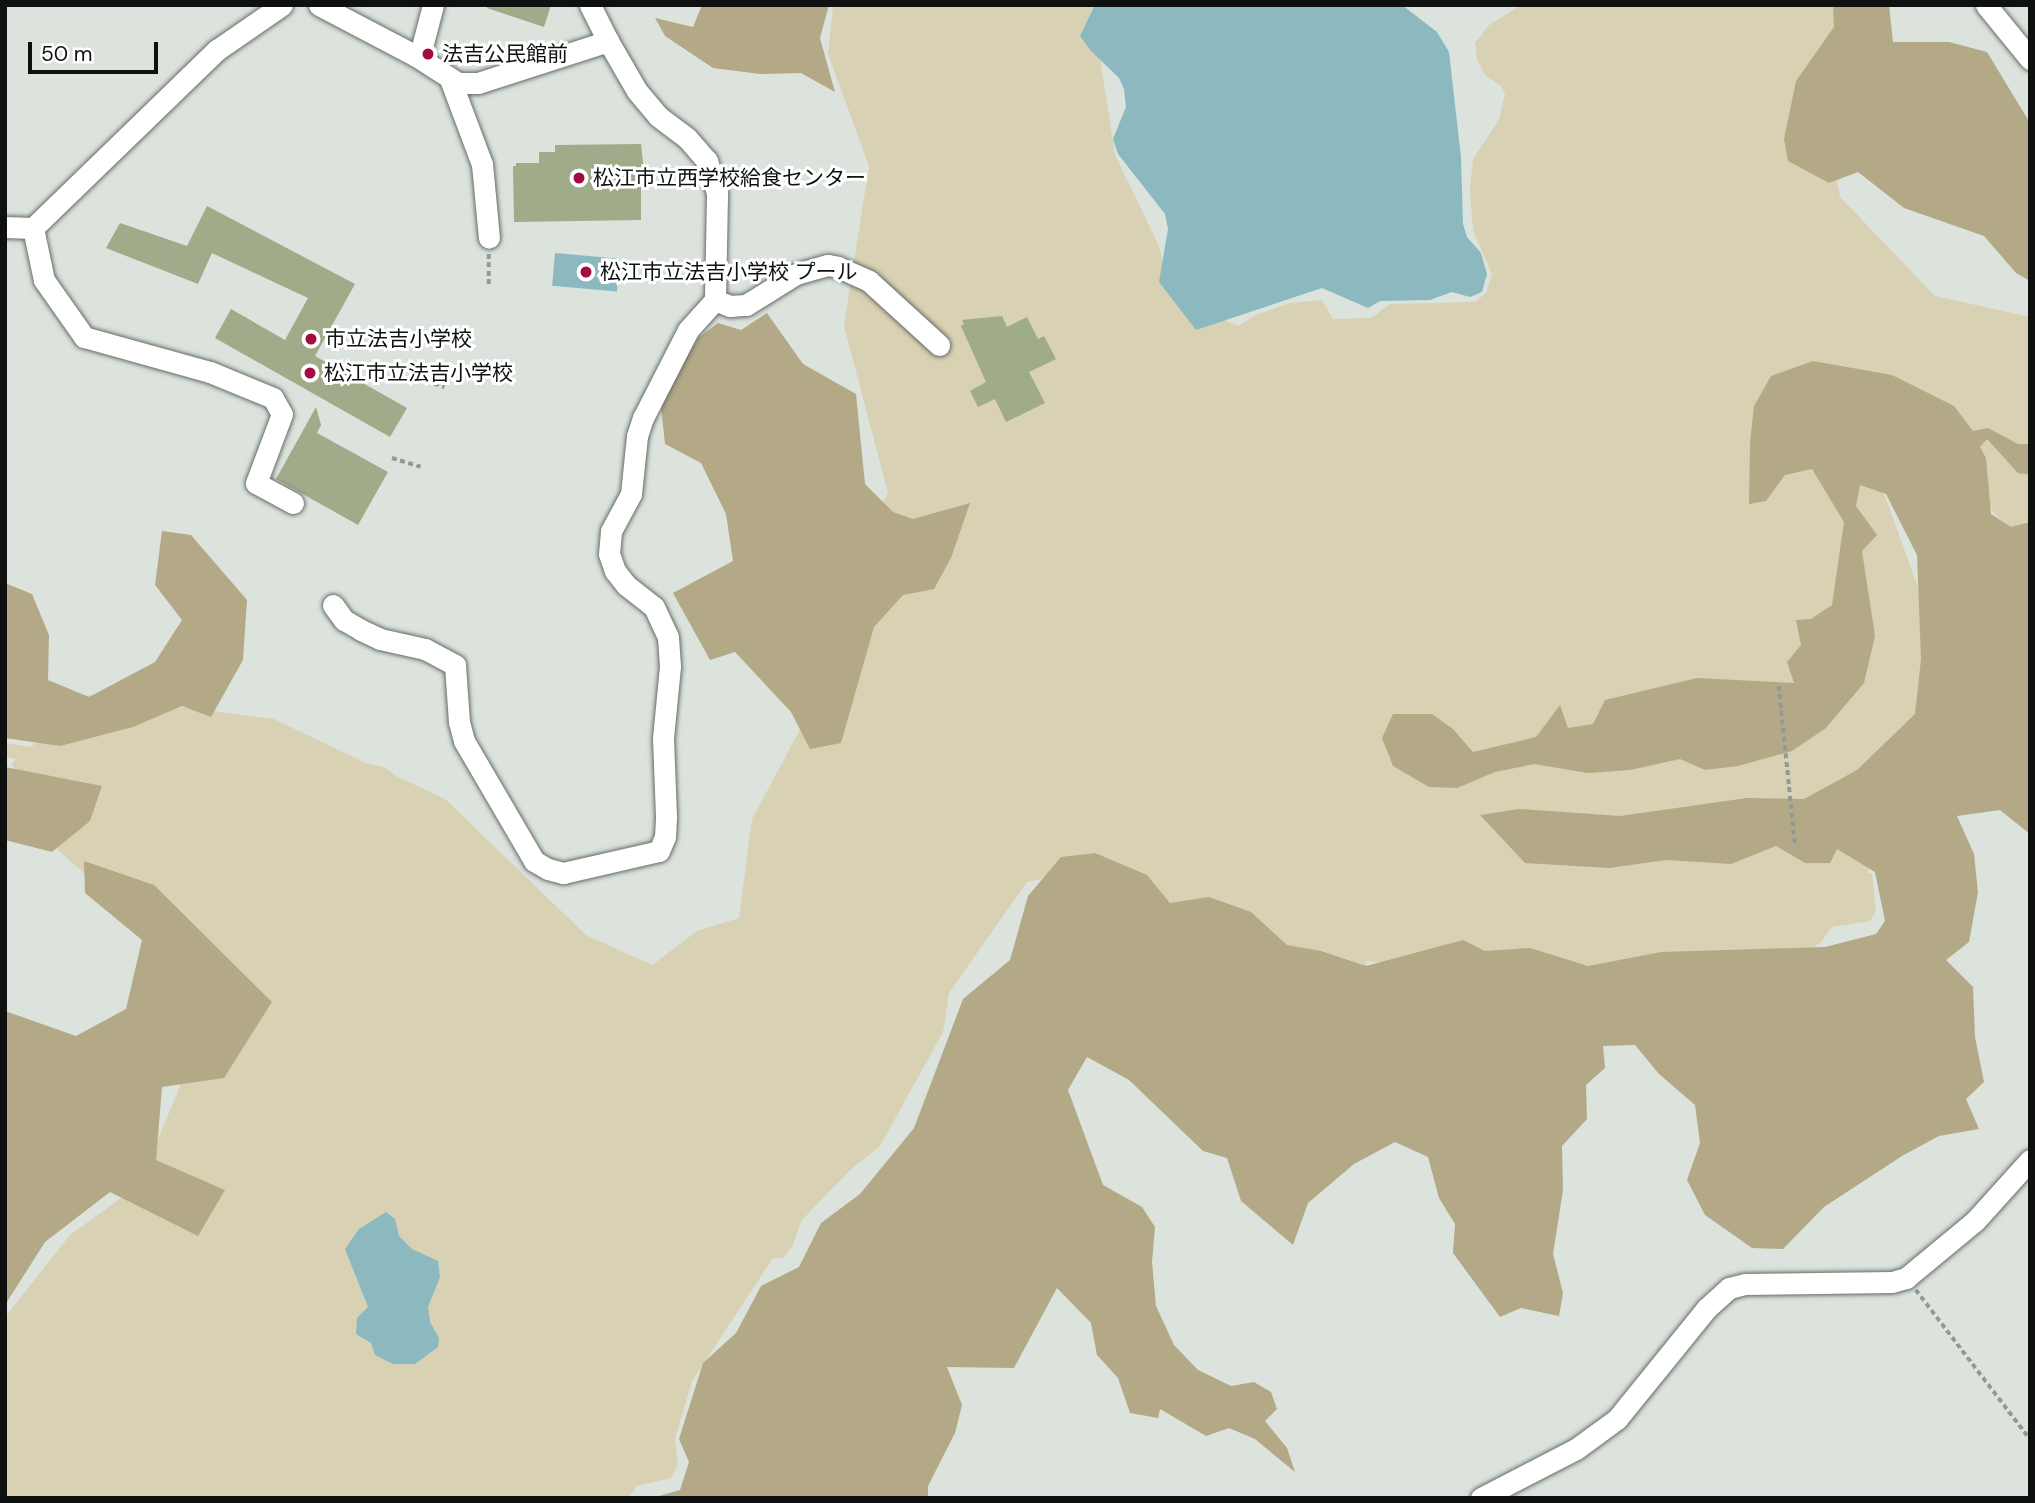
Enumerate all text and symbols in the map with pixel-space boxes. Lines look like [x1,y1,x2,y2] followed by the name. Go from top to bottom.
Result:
[32,28,161,72] scale bar
[41,40,92,68] text: 50 m
[442,41,568,67] place label: 法吉公民館前
[420,46,436,62] marker: 法吉公民館前
[593,165,866,191] place label: 松江市立西学校給食センター
[571,170,587,186] marker: 松江市立西学校給食センター
[600,259,858,285] place label: 松江市立法吉小学校 プール
[578,264,594,280] marker: 松江市立法吉小学校 プール
[325,326,472,352] place label: 市立法吉小学校
[303,331,319,347] marker: 市立法吉小学校
[324,360,513,386] place label: 松江市立法吉小学校
[302,365,318,381] marker: 松江市立法吉小学校

